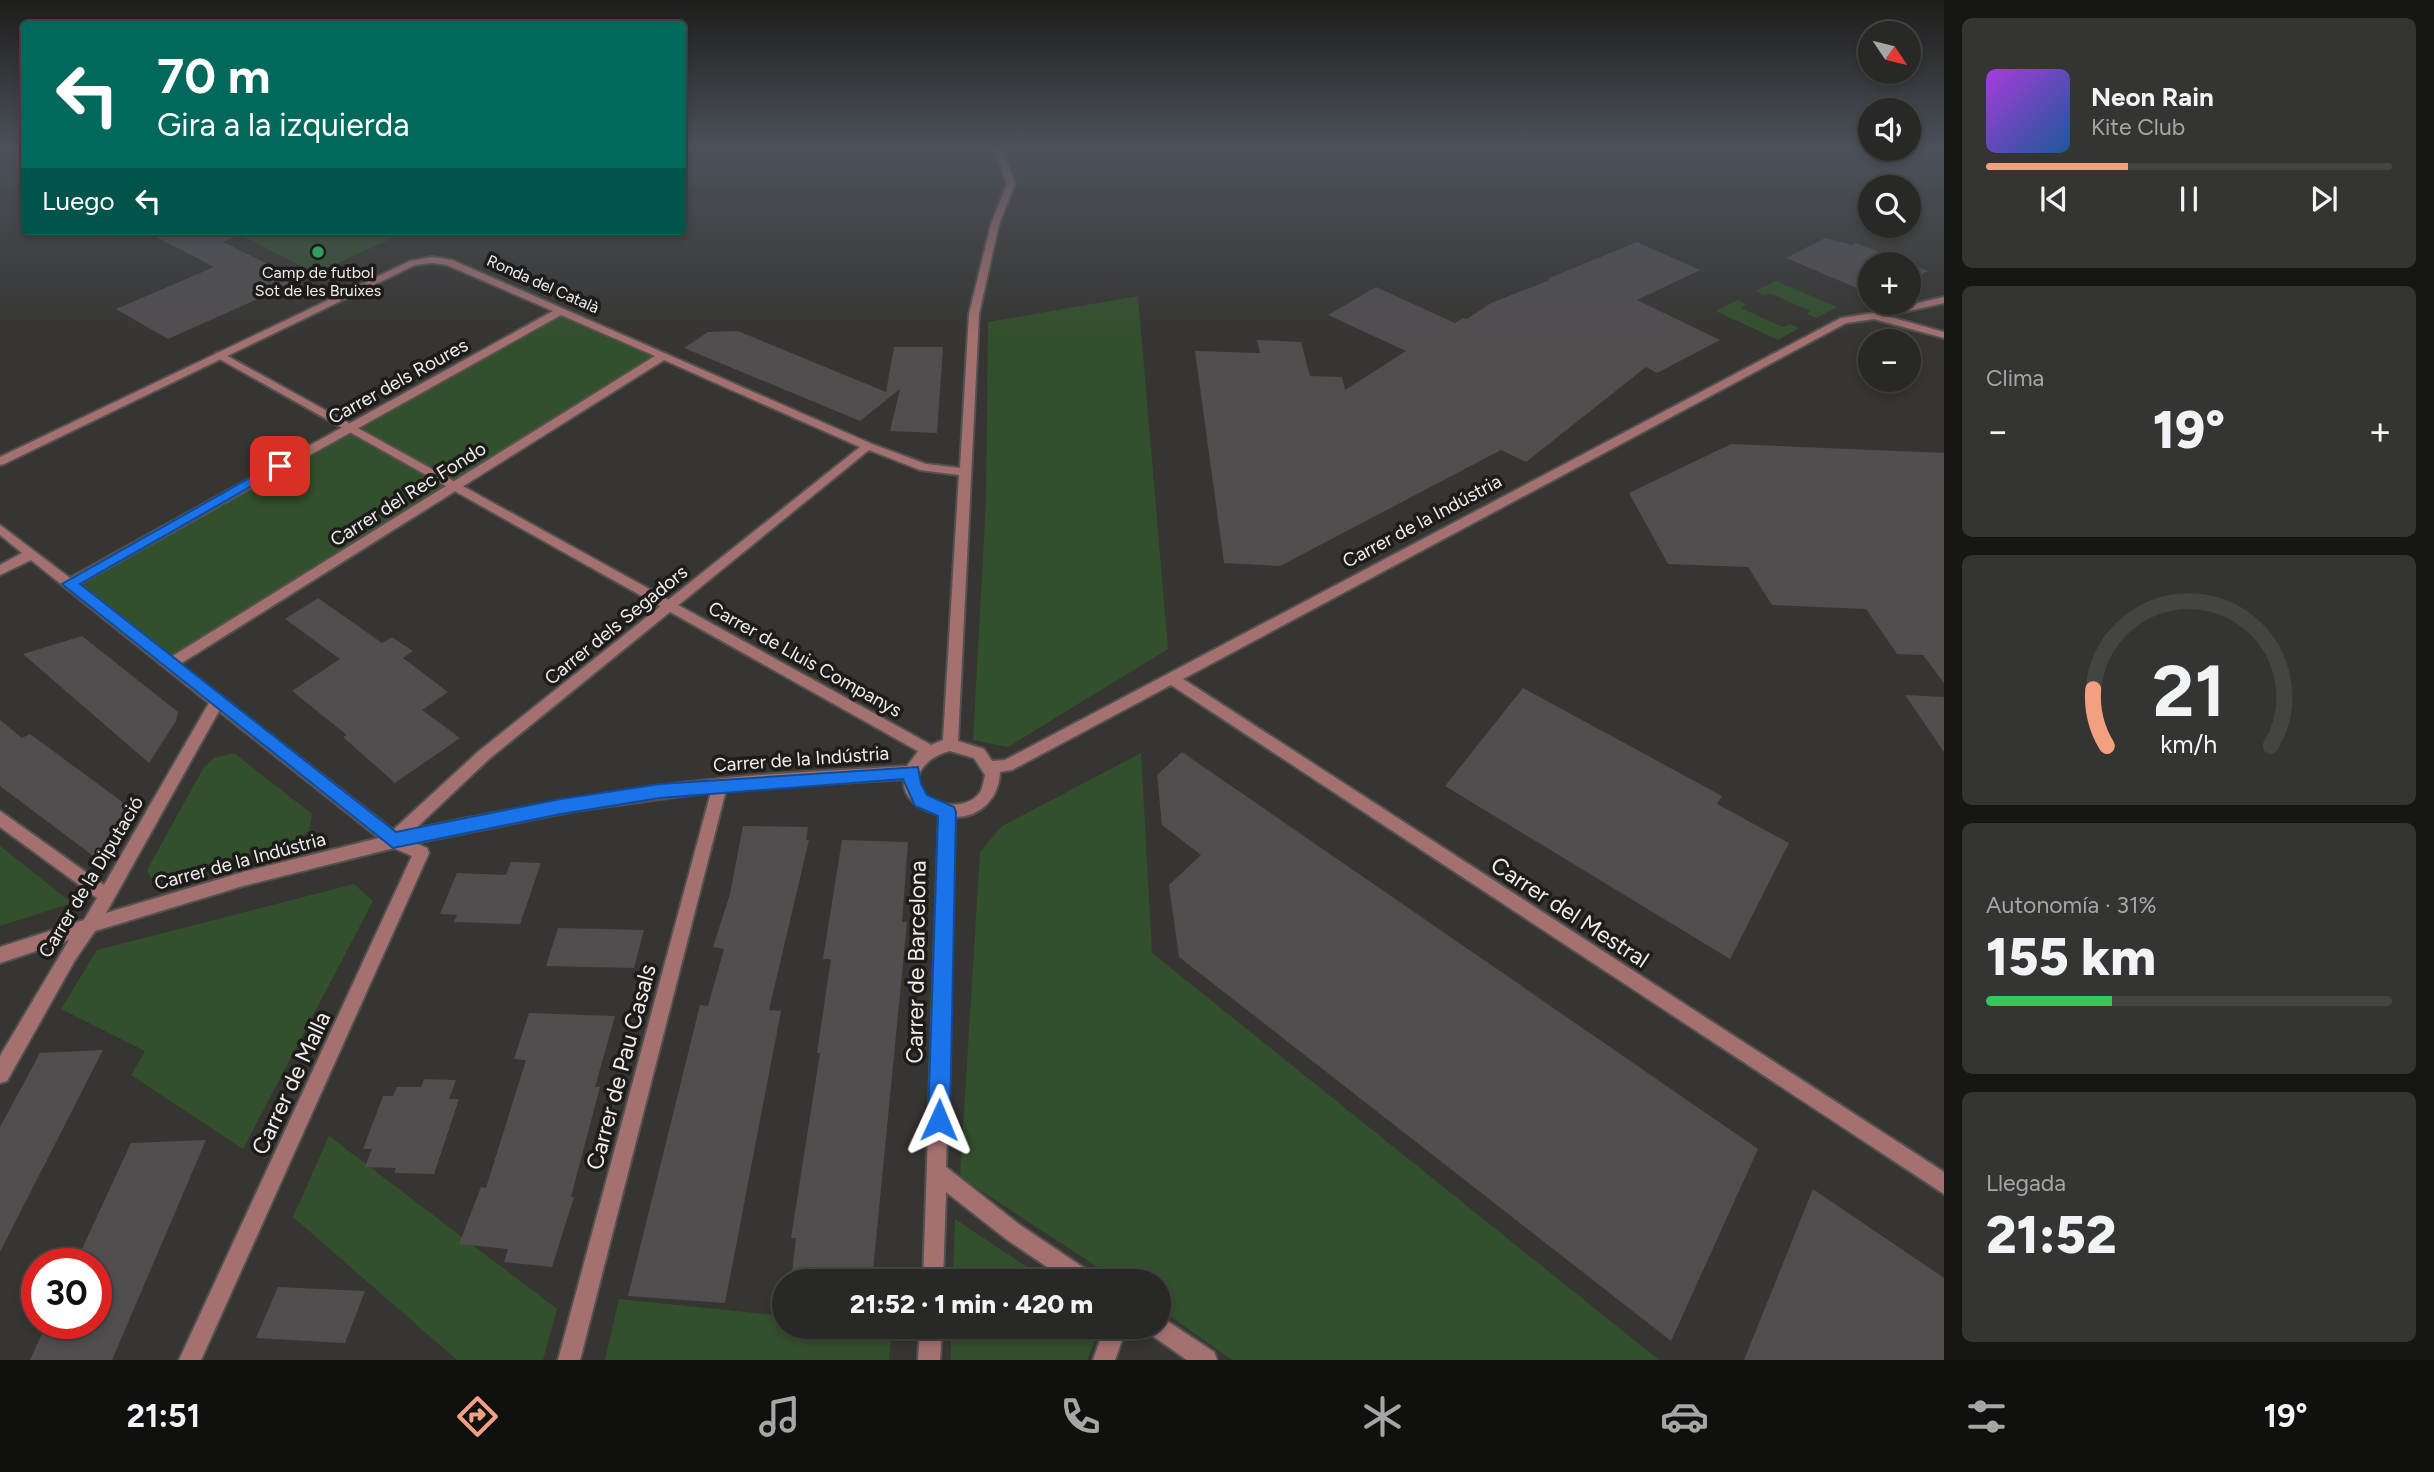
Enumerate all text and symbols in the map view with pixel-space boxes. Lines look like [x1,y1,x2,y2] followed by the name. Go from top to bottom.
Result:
[1858,21,1922,84] north arrow
[1858,21,1921,392] map controls
[157,46,270,105] text: 70 m
[42,49,133,140] icon: left
[2091,81,2214,113] text: Neon Rain
[1858,98,1921,161] button: sound
[157,106,410,144] text: Gira a la izquierda
[2091,113,2185,141] text: Kite Club
[1858,175,1921,238] button: search
[2035,180,2073,218] icon: previous
[2170,180,2208,218] icon: pause
[2305,180,2343,218] icon: next
[129,182,167,220] icon: left
[42,185,115,217] text: Luego
[310,244,326,260] marker: Camp de futbol Sot de les Bruixes
[484,251,602,317] street label: Ronda del Català
[1858,252,1921,315] button: +
[255,263,381,300] place label: Camp de futbol Sot de les Bruixes
[1858,329,1921,392] button: −
[324,333,472,429] street label: Carrer dels Roures
[1986,364,2044,392] text: Clima
[2153,399,2225,461] text: 19°
[1986,408,2010,454] text: −
[2368,408,2392,454] text: +
[250,436,310,496] pin
[326,437,490,551] street label: Carrer del Rec Fondo
[261,447,299,485] icon: arrive
[1339,469,1505,573] street label: Carrer de la Indústria
[540,560,692,690] street label: Carrer dels Segadors
[704,596,906,722] street label: Carrer de Lluis Companys
[2153,647,2225,734] text: 21
[2160,729,2218,759] text: km/h
[712,741,890,777] street label: Carrer de la Indústria
[34,792,148,962] street label: Carrer de la Diputació
[152,827,328,895] street label: Carrer de la Indústria
[1486,851,1654,973] street label: Carrer del Mestral
[900,860,932,1064] street label: Carrer de Barcelona
[1986,891,2157,919] text: Autonomía · 31%
[1986,926,2156,988] text: 155 km
[580,961,662,1173] street label: Carrer de Pau Casals
[246,1007,336,1159] street label: Carrer de Malla
[902,1083,976,1157] position arrow
[1986,1169,2066,1197] text: Llegada
[1986,1204,2117,1266] text: 21:52
[21,1248,112,1339] speed limit sign: 30
[850,1288,1093,1320] text: 21:52 · 1 min · 420 m
[453,1392,502,1441] icon: directions
[755,1392,804,1441] icon: music
[1056,1392,1105,1441] icon: phone
[1358,1392,1407,1441] icon: climate
[1660,1392,1709,1441] icon: car
[1962,1392,2011,1441] icon: filters
[126,1397,200,1435] text: 21:51
[2263,1397,2308,1435] text: 19°

